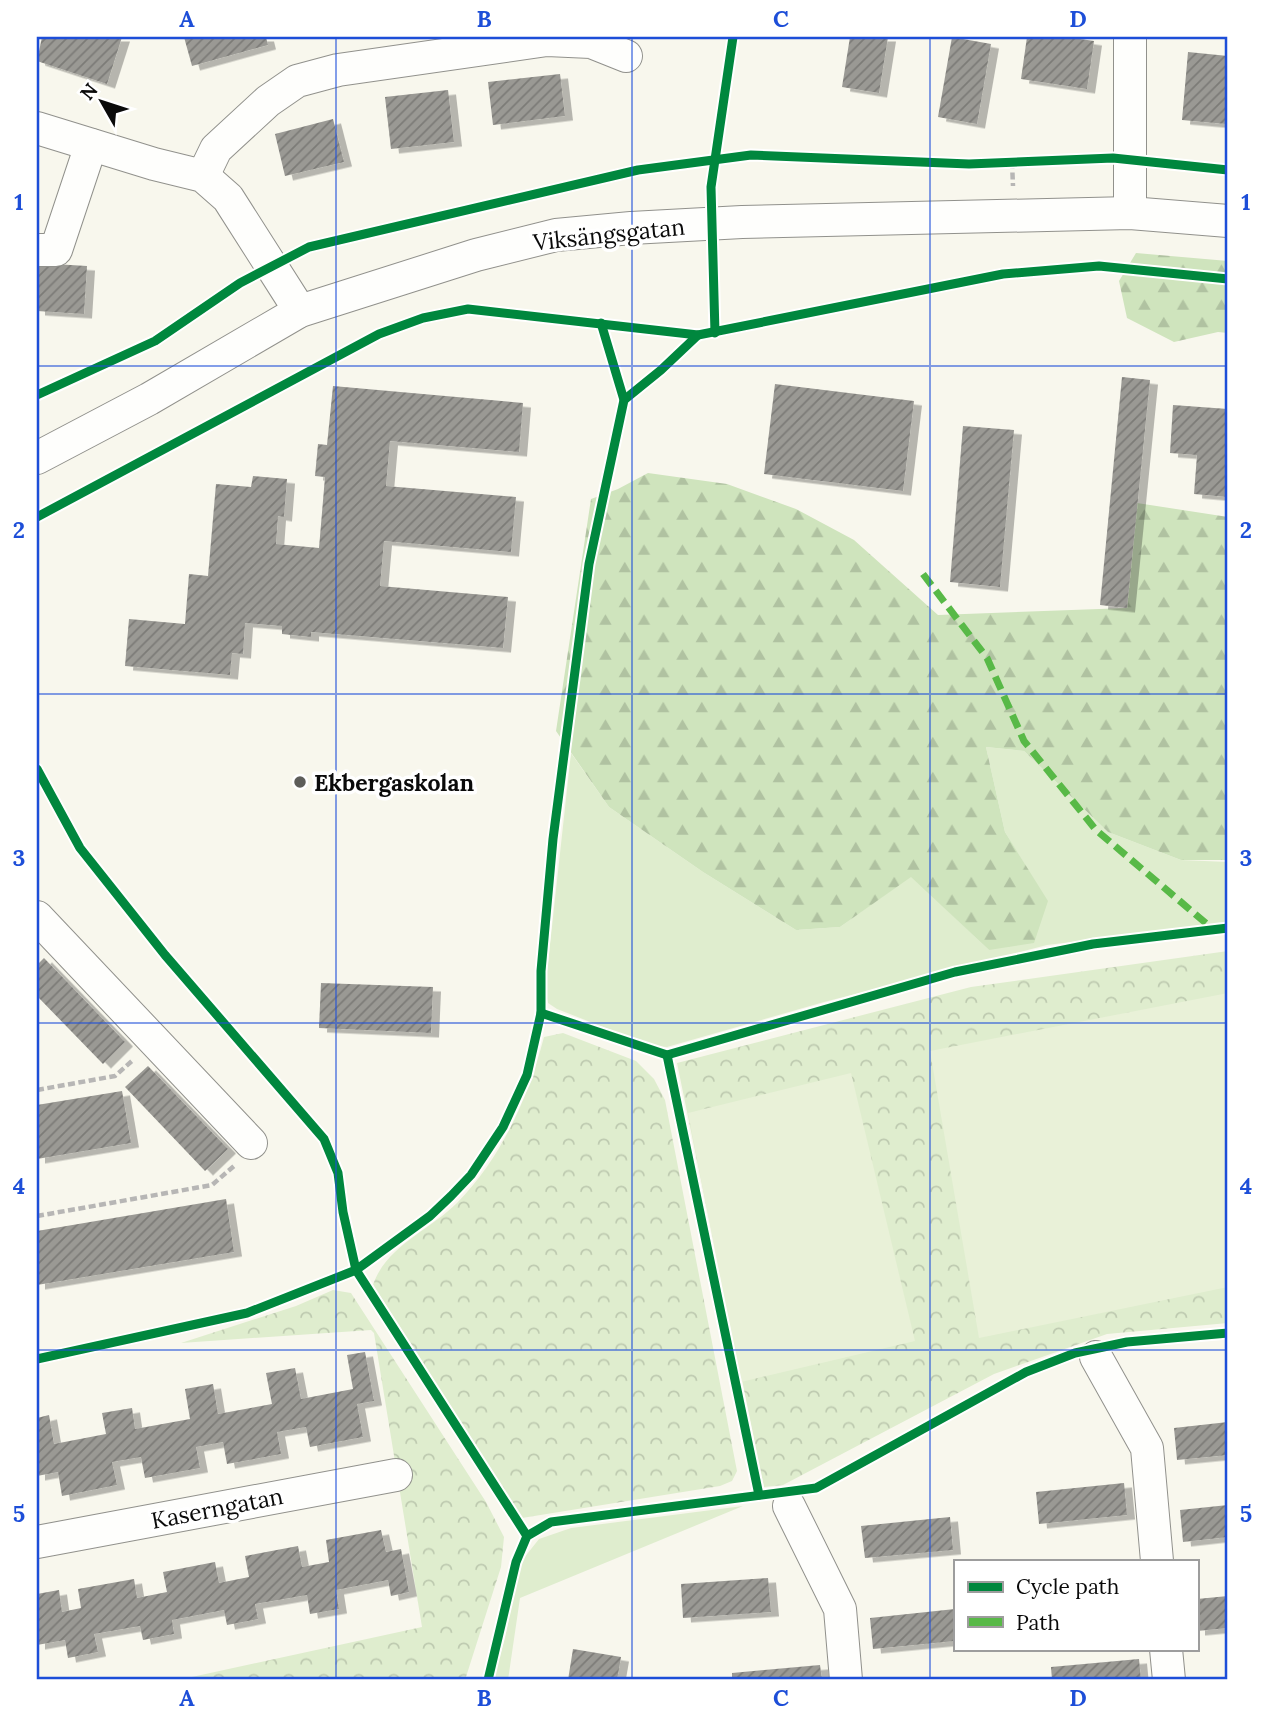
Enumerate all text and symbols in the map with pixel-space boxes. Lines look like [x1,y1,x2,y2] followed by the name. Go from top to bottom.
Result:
[179,4,195,33] text: A
[476,4,492,33] text: B
[773,4,789,33] text: C
[1069,4,1087,33] text: D
[66,66,136,136] north arrow
[75,78,103,105] text: N
[14,187,24,216] text: 1
[1241,187,1251,216] text: 1
[531,212,686,256] street label: Viksängsgatan
[13,515,25,544] text: 2
[1240,515,1252,544] text: 2
[314,768,475,797] place label: Ekbergaskolan
[292,774,308,790] marker: Ekbergaskolan
[13,843,25,872] text: 3
[1240,843,1252,872] text: 3
[13,1171,25,1200] text: 4
[1240,1171,1252,1200] text: 4
[149,1481,285,1535] street label: Kaserngatan
[13,1499,25,1528] text: 5
[1240,1499,1252,1528] text: 5
[954,1560,1198,1650] legend
[1016,1573,1119,1600] text: Cycle path
[1016,1609,1060,1636] text: Path
[179,1683,195,1712] text: A
[476,1683,492,1712] text: B
[773,1683,789,1712] text: C
[1069,1683,1087,1712] text: D

